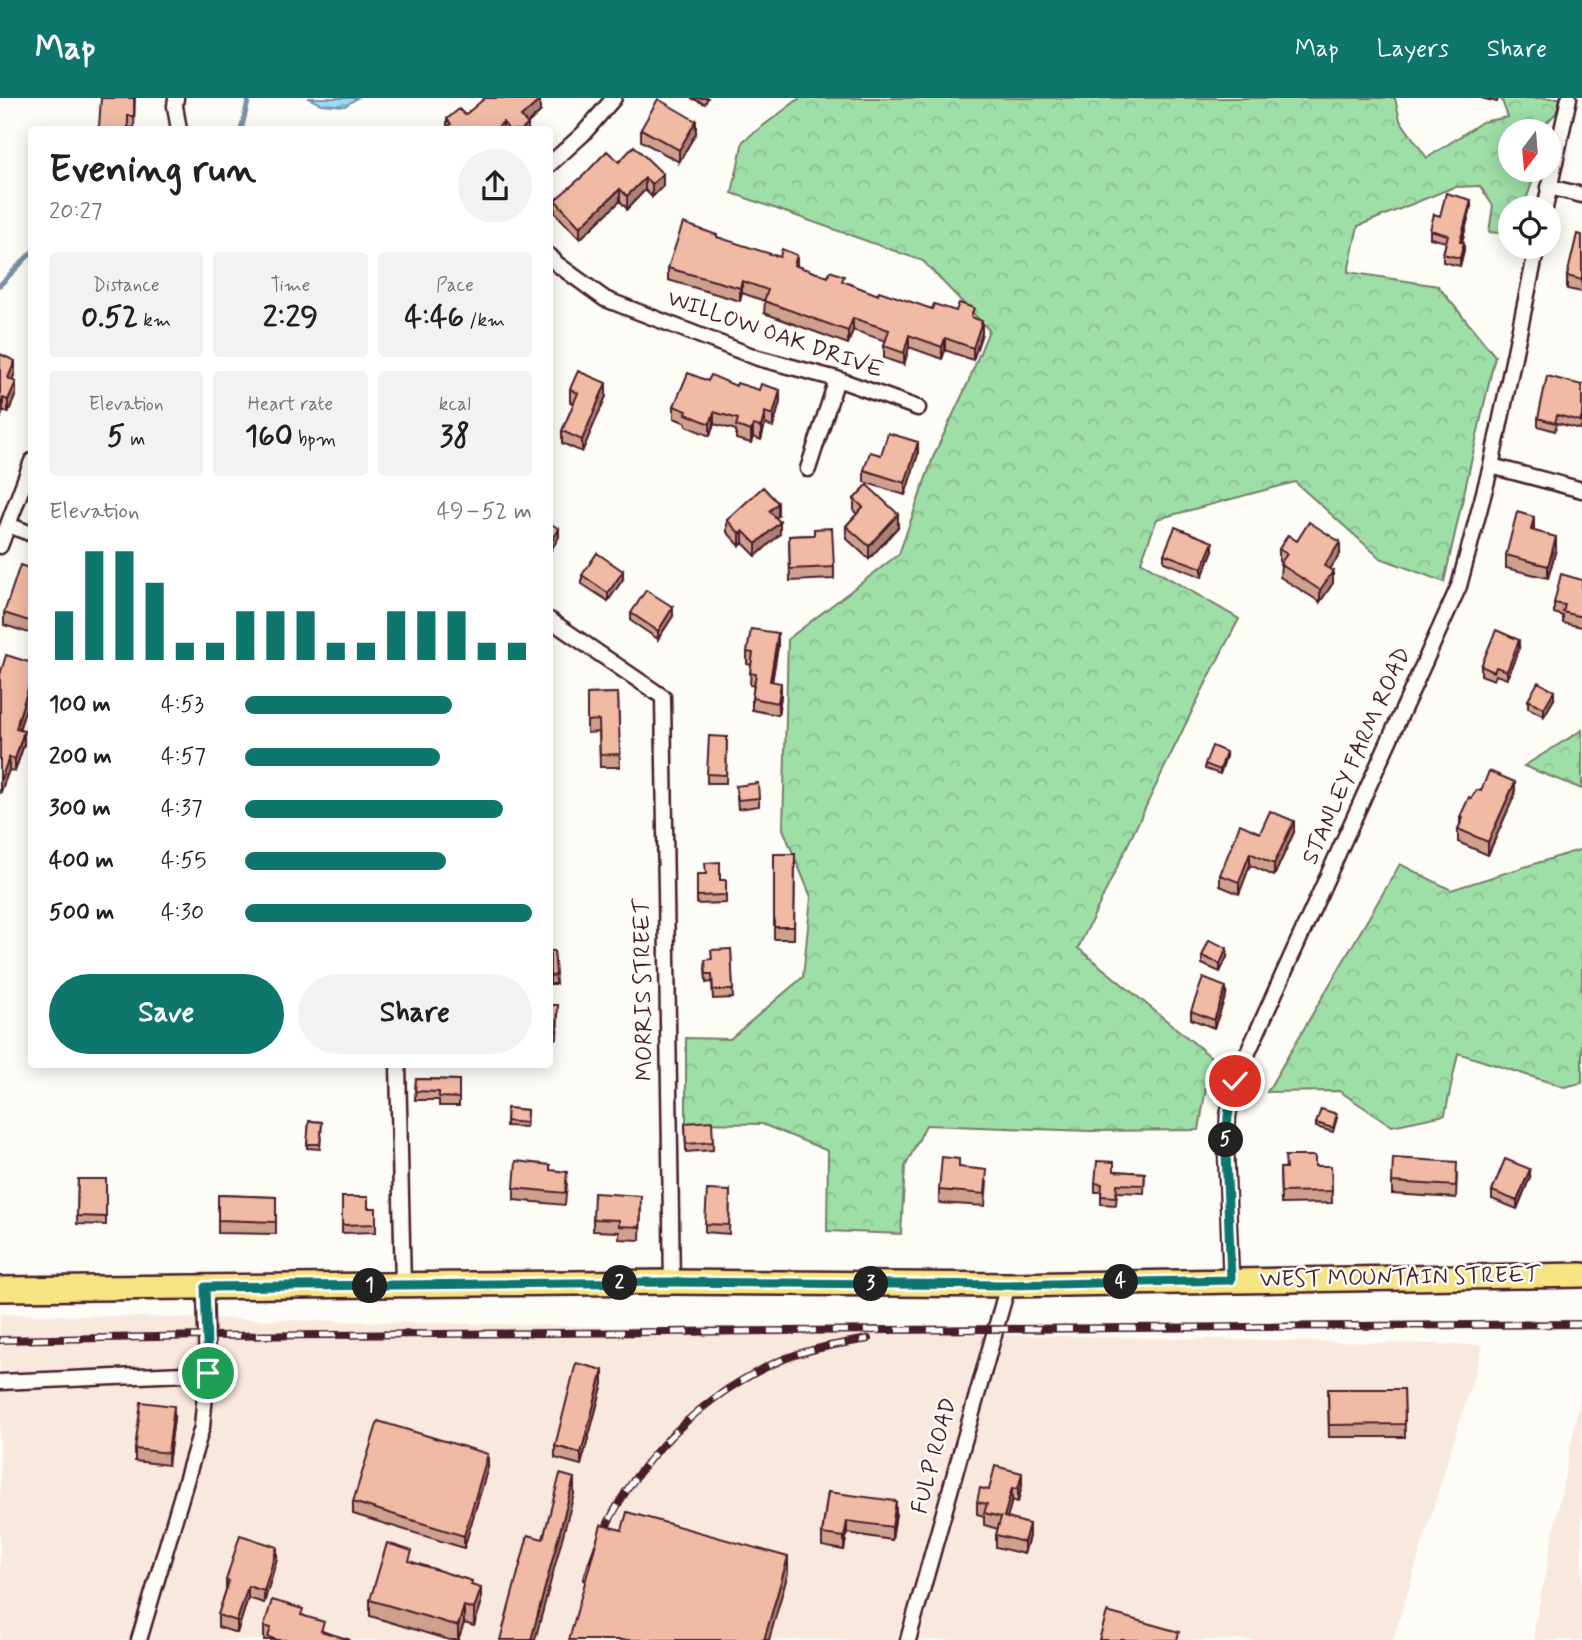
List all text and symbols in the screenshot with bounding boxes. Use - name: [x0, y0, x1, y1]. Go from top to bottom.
- text: Map: [35, 27, 95, 71]
- text: Map: [1295, 34, 1339, 65]
- text: Layers: [1377, 34, 1449, 65]
- text: Share: [1487, 34, 1547, 65]
- north arrow: [1498, 119, 1561, 182]
- map controls: [1498, 119, 1561, 259]
- text: Evening run: [49, 146, 256, 195]
- button: share: [458, 149, 532, 223]
- button: locate: [1498, 196, 1561, 259]
- text: 20:27: [49, 197, 102, 227]
- text: Distance: [93, 273, 160, 298]
- text: Time: [271, 273, 310, 298]
- text: Pace: [436, 273, 474, 298]
- street label: WILLOW OAK DRIVE: [663, 284, 887, 386]
- text: 0.52: [81, 298, 138, 337]
- text: 2:29: [263, 298, 318, 337]
- text: 4:46: [404, 298, 464, 337]
- text: km: [138, 308, 171, 333]
- text: /km: [464, 308, 505, 333]
- text: Elevation: [89, 392, 164, 417]
- text: Heart rate: [248, 392, 333, 417]
- text: kcal: [439, 392, 471, 417]
- text: 5: [107, 417, 125, 456]
- text: 160: [245, 417, 293, 456]
- text: 38: [440, 417, 470, 456]
- text: m: [125, 427, 145, 452]
- text: bpm: [293, 427, 336, 452]
- text: Elevation: [49, 497, 140, 527]
- text: 49–52 m: [437, 497, 532, 527]
- street label: STANLEY FARM ROAD: [1296, 643, 1418, 869]
- text: 100 m: [49, 690, 111, 720]
- text: 4:53: [161, 690, 204, 720]
- text: 200 m: [49, 742, 112, 772]
- text: 4:57: [161, 742, 206, 772]
- text: 300 m: [49, 794, 111, 824]
- text: 4:37: [161, 794, 203, 824]
- text: 400 m: [49, 846, 114, 876]
- text: 4:55: [161, 846, 207, 876]
- street label: MORRIS STREET: [627, 897, 661, 1081]
- text: 500 m: [49, 898, 114, 928]
- text: 4:30: [161, 898, 204, 928]
- button: Save: [49, 974, 284, 1054]
- button: Share: [298, 974, 532, 1054]
- pin: [1205, 1051, 1265, 1111]
- icon: check: [1216, 1062, 1254, 1100]
- pin: 5: [1208, 1122, 1244, 1158]
- text: 5: [1220, 1127, 1231, 1152]
- street label: WEST MOUNTAIN STREET: [1260, 1261, 1542, 1295]
- pin: 4: [1104, 1264, 1138, 1300]
- pin: 2: [602, 1266, 638, 1300]
- pin: 3: [854, 1266, 888, 1302]
- pin: 1: [352, 1268, 388, 1304]
- text: 4: [1115, 1269, 1126, 1294]
- text: 2: [615, 1270, 624, 1295]
- text: 3: [866, 1271, 875, 1296]
- text: 1: [365, 1273, 374, 1298]
- pin: [178, 1343, 238, 1403]
- icon: arrive: [189, 1354, 227, 1392]
- street label: FULP ROAD: [905, 1395, 965, 1517]

